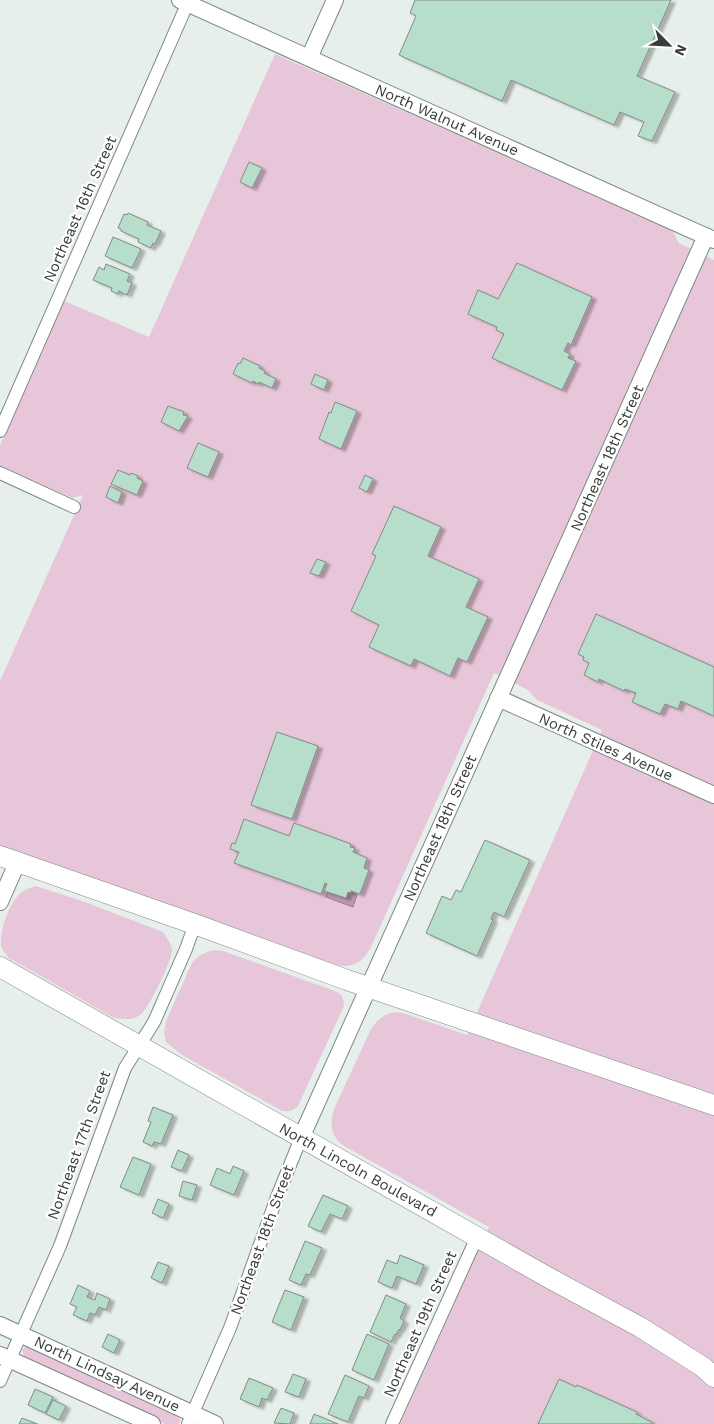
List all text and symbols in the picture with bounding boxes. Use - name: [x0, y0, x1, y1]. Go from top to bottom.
- north arrow: [644, 20, 694, 70]
- text: N: [671, 42, 690, 58]
- street label: North Walnut Avenue: [372, 80, 522, 160]
- street label: Northeast 16th Street: [40, 132, 121, 285]
- street label: Northeast 18th Street: [567, 381, 648, 534]
- street label: North Stiles Avenue: [536, 709, 676, 785]
- street label: Northeast 18th Street: [400, 751, 481, 904]
- street label: Northeast 17th Street: [44, 1067, 115, 1222]
- street label: North Lincoln Boulevard: [276, 1119, 440, 1221]
- street label: Northeast 18th Street: [226, 1162, 298, 1317]
- street label: Northeast 19th Street: [380, 1247, 461, 1400]
- street label: North Lindsay Avenue: [31, 1332, 183, 1416]

